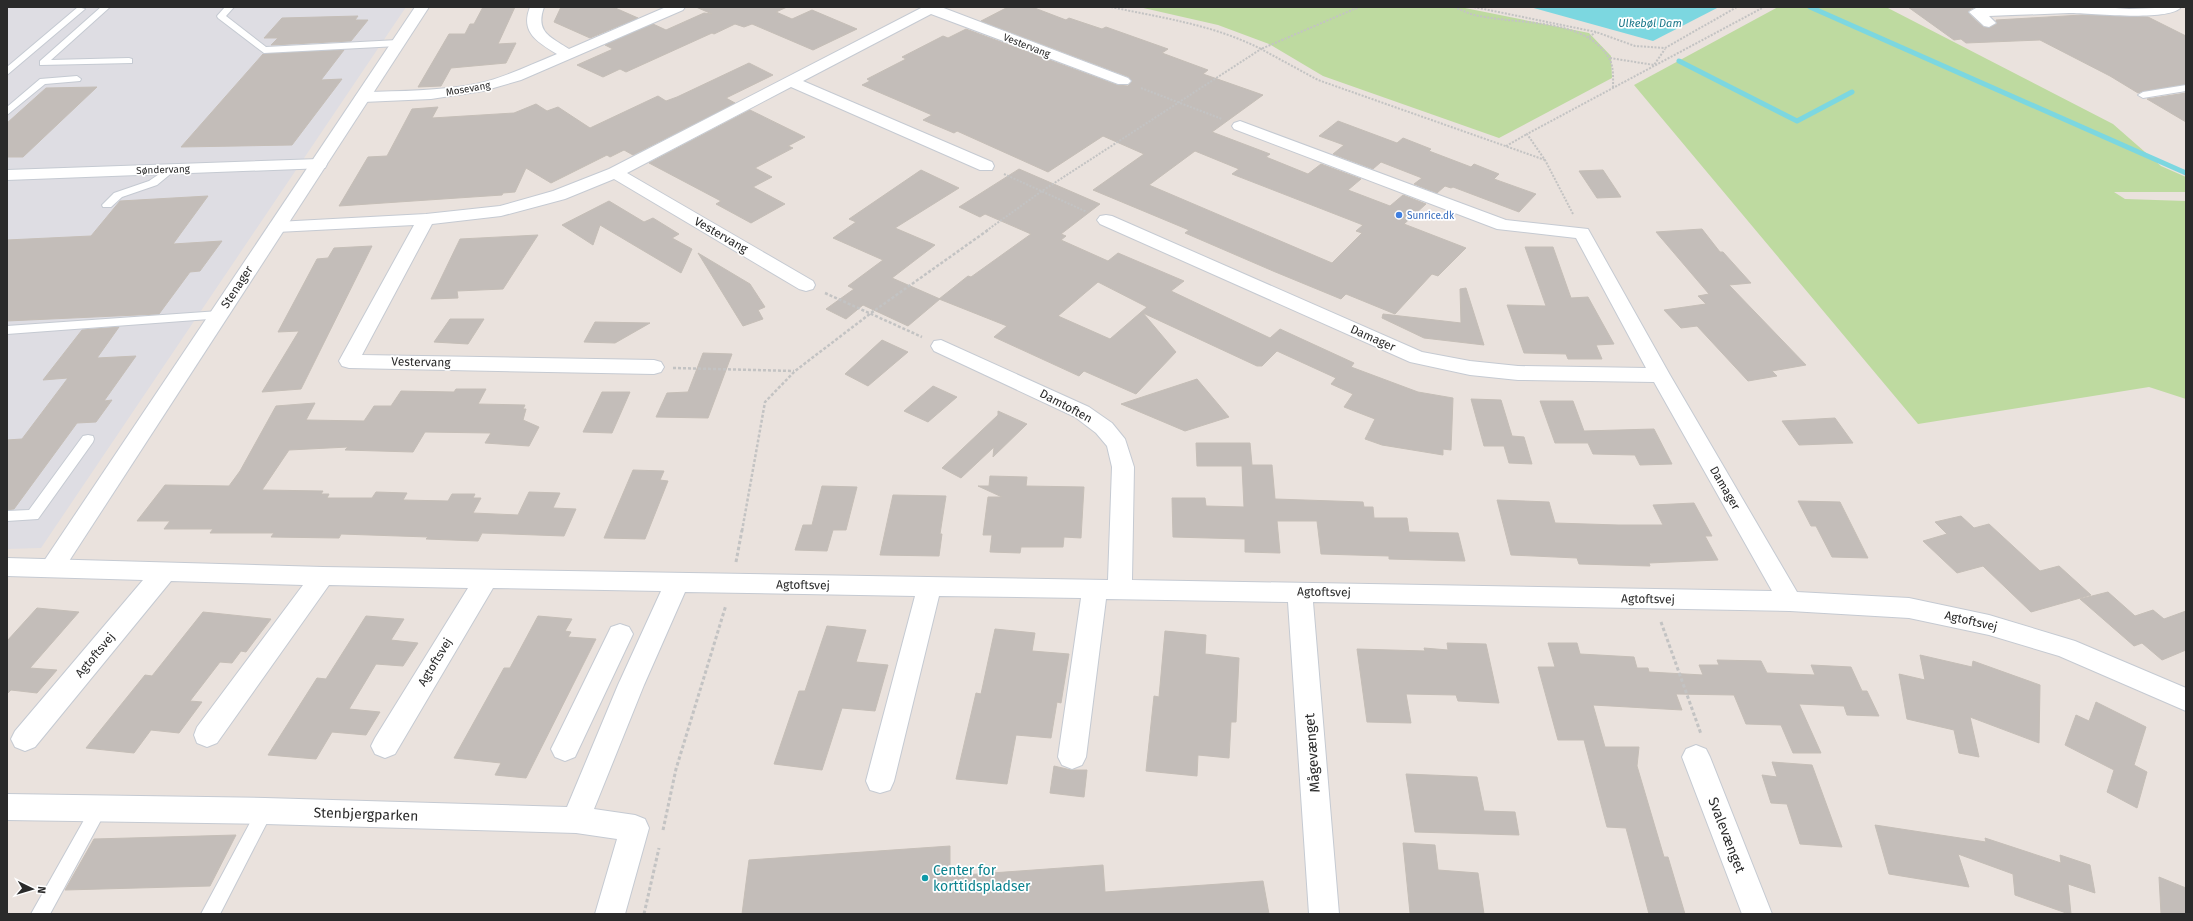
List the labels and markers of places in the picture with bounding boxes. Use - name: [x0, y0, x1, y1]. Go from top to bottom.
- marker: Sunrice.dk: [1394, 210, 1404, 220]
- place label: Sunrice.dk: [1407, 210, 1455, 222]
- place label: Center for korttidspladser: [933, 862, 1031, 895]
- marker: Center for korttidspladser: [920, 873, 930, 883]

